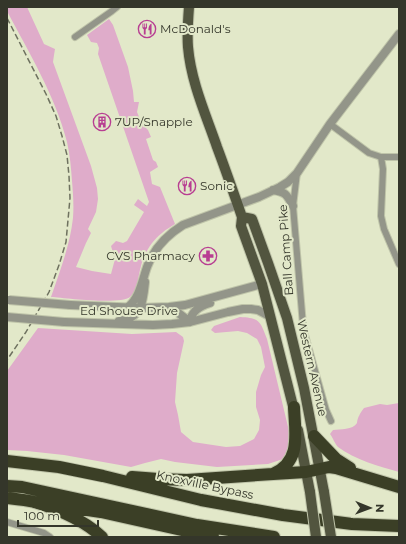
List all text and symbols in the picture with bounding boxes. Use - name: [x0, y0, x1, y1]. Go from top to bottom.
- restaurant icon: McDonald's: [137, 19, 157, 39]
- place label: McDonald's: [160, 21, 231, 36]
- building icon: 7UP/Snapple: [92, 112, 112, 132]
- place label: 7UP/Snapple: [115, 114, 193, 129]
- restaurant icon: Sonic: [177, 176, 197, 196]
- place label: Sonic: [200, 178, 233, 193]
- street label: Ball Camp Pike: [275, 204, 296, 296]
- pharmacy icon: CVS Pharmacy: [198, 246, 218, 266]
- place label: CVS Pharmacy: [106, 248, 195, 263]
- street label: Ed Shouse Drive: [80, 303, 178, 318]
- street label: Western Avenue: [294, 318, 331, 418]
- street label: Knoxville Bypass: [155, 467, 255, 502]
- north arrow: [350, 488, 390, 528]
- scale bar: [18, 502, 98, 528]
- text: N: [373, 504, 387, 513]
- text: 100 m: [24, 508, 60, 523]

